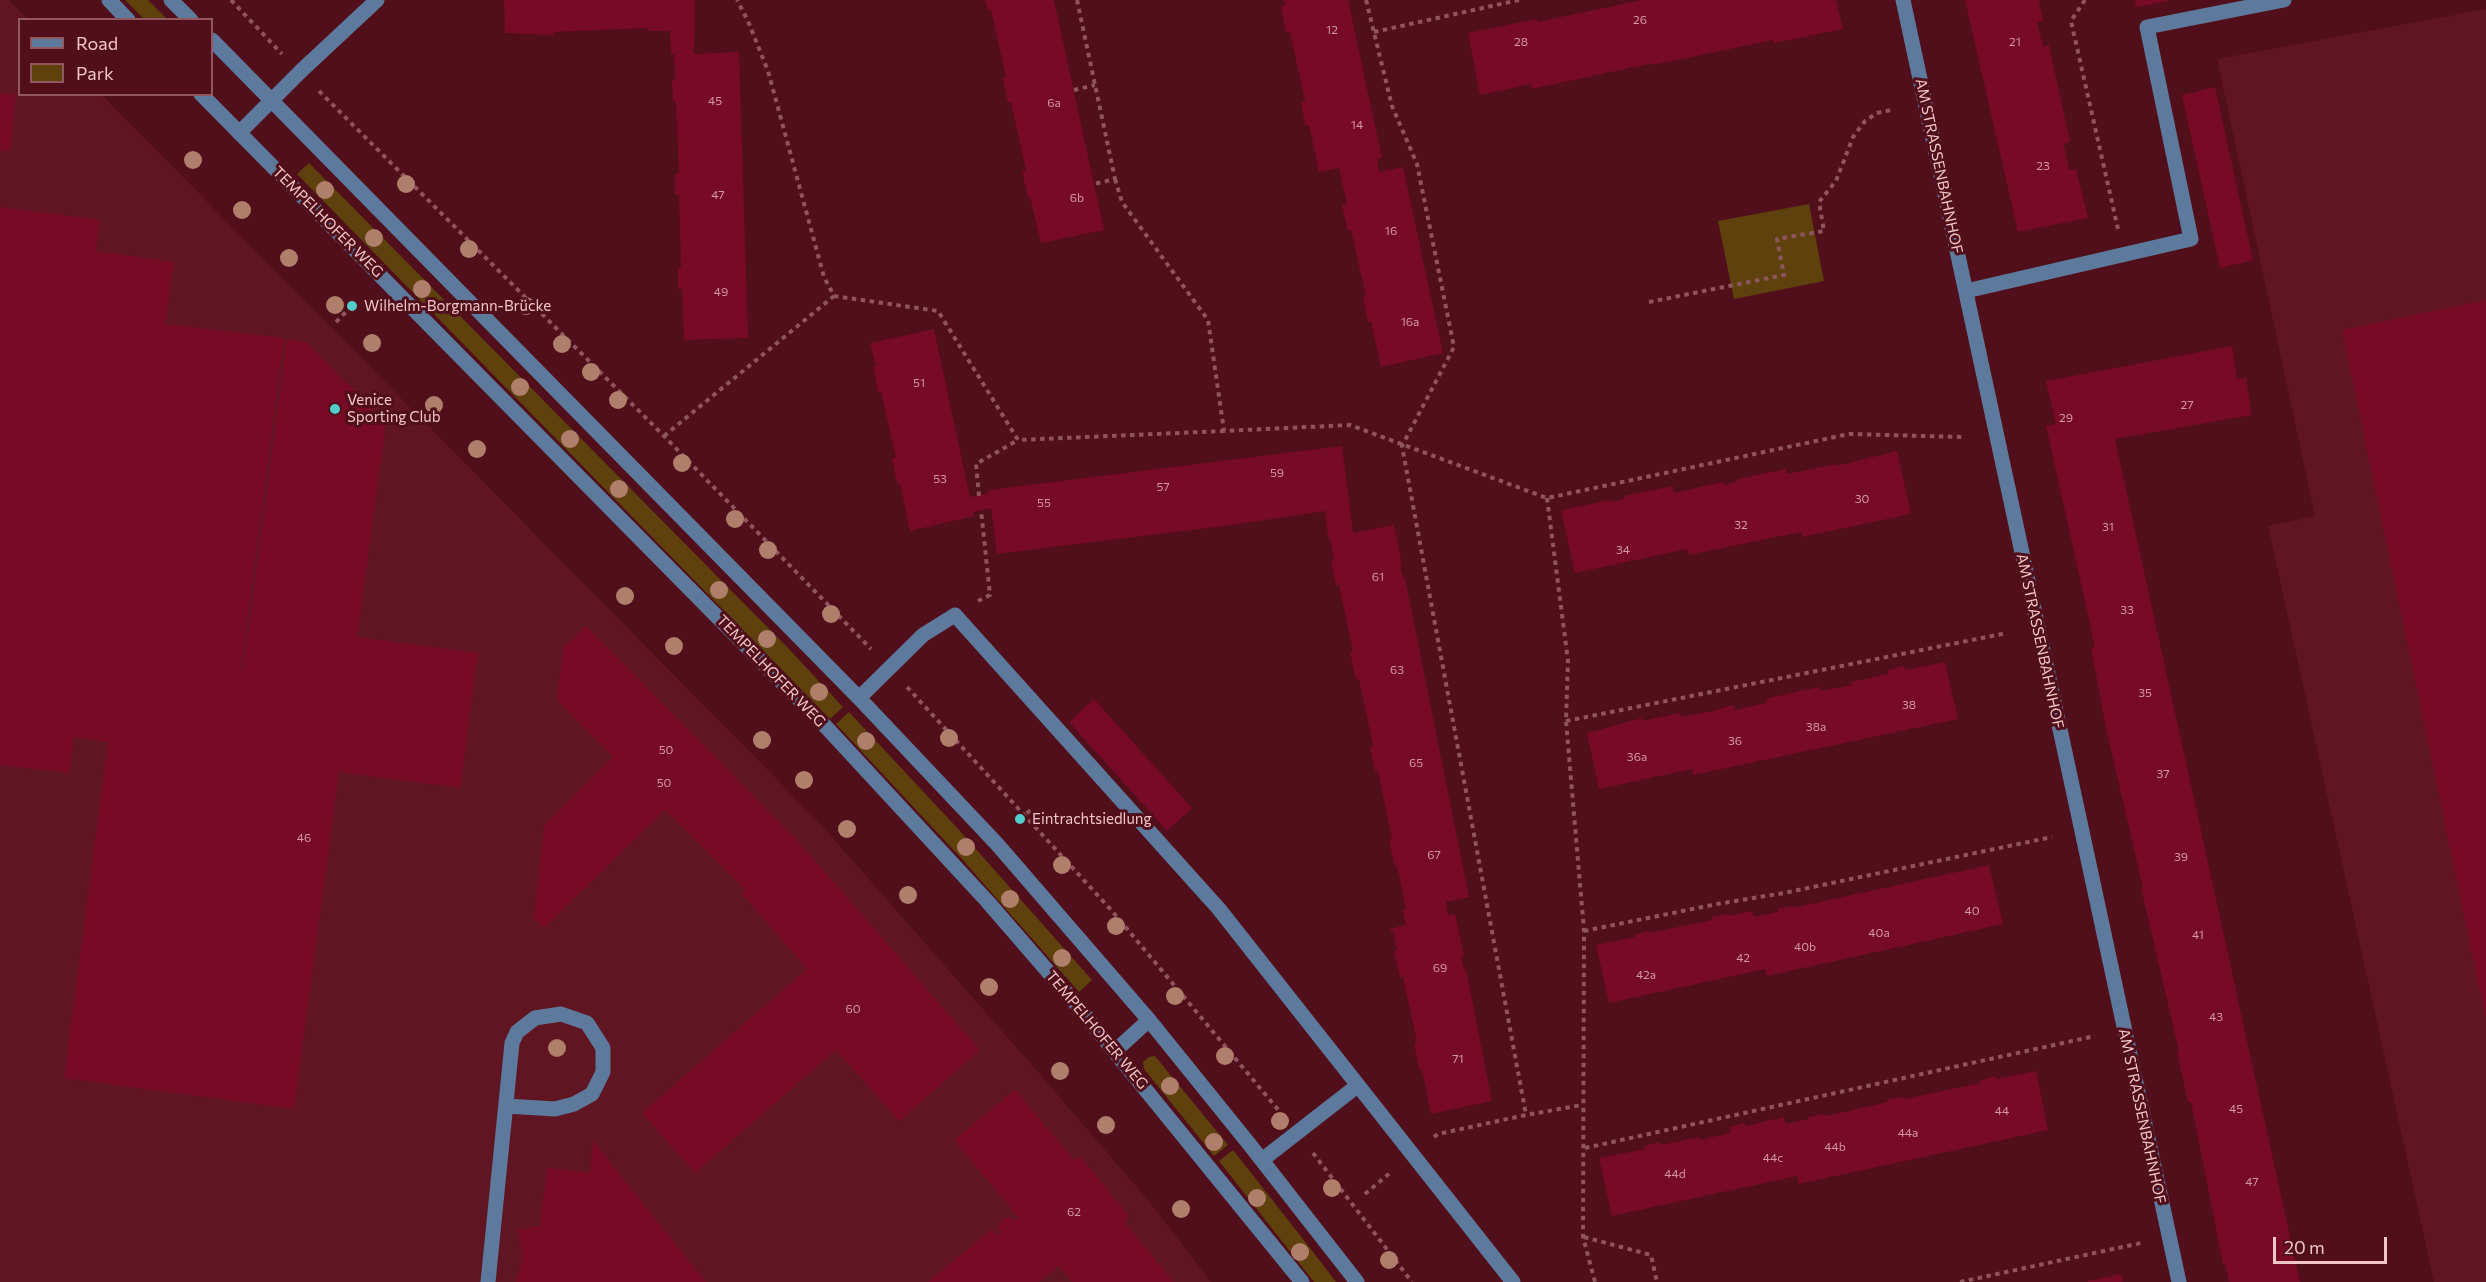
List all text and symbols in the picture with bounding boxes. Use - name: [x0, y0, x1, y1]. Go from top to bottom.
- house number: 26: [1633, 13, 1647, 27]
- legend: [18, 18, 213, 96]
- house number: 12: [1326, 23, 1338, 37]
- text: Road: [76, 32, 118, 54]
- house number: 28: [1514, 35, 1528, 49]
- house number: 21: [2009, 35, 2021, 49]
- text: Park: [76, 62, 114, 84]
- street label: AM STRASSENBAHNHOF: [1912, 77, 1966, 255]
- house number: 45: [708, 94, 722, 108]
- house number: 6a: [1047, 96, 1061, 110]
- house number: 14: [1351, 118, 1363, 132]
- house number: 23: [2036, 159, 2050, 173]
- street label: TEMPELHOFER WEG: [269, 163, 387, 281]
- house number: 47: [711, 188, 725, 202]
- house number: 6b: [1070, 191, 1084, 205]
- house number: 16: [1385, 224, 1397, 238]
- house number: 49: [714, 285, 728, 299]
- place label: Wilhelm-Borgmann-Brücke: [364, 297, 551, 315]
- marker: Wilhelm-Borgmann-Brücke: [345, 299, 359, 313]
- house number: 16a: [1401, 315, 1419, 329]
- house number: 51: [913, 376, 925, 390]
- place label: Venice Sporting Club: [347, 391, 441, 426]
- house number: 27: [2181, 398, 2193, 412]
- marker: Venice Sporting Club: [328, 402, 342, 416]
- house number: 29: [2059, 411, 2073, 425]
- house number: 59: [1270, 466, 1284, 480]
- house number: 53: [933, 472, 947, 486]
- house number: 57: [1156, 480, 1170, 494]
- house number: 30: [1855, 492, 1869, 506]
- house number: 55: [1037, 496, 1051, 510]
- house number: 32: [1734, 518, 1748, 532]
- house number: 31: [2102, 520, 2114, 534]
- house number: 34: [1616, 543, 1630, 557]
- street label: AM STRASSENBAHNHOF: [2013, 552, 2067, 730]
- house number: 61: [1372, 570, 1384, 584]
- house number: 33: [2120, 603, 2134, 617]
- street label: TEMPELHOFER WEG: [713, 611, 829, 731]
- house number: 63: [1390, 663, 1404, 677]
- house number: 35: [2138, 686, 2152, 700]
- house number: 38: [1902, 698, 1916, 712]
- house number: 38a: [1806, 720, 1826, 734]
- house number: 36: [1728, 734, 1742, 748]
- house number: 50: [659, 743, 673, 757]
- house number: 36a: [1627, 750, 1647, 764]
- house number: 65: [1409, 756, 1423, 770]
- house number: 37: [2156, 767, 2170, 781]
- house number: 50: [657, 776, 671, 790]
- place label: Eintrachtsiedlung: [1032, 810, 1152, 828]
- marker: Eintrachtsiedlung: [1013, 812, 1027, 826]
- house number: 46: [297, 831, 311, 845]
- house number: 67: [1427, 848, 1441, 862]
- house number: 39: [2174, 850, 2188, 864]
- house number: 40: [1964, 904, 1980, 918]
- house number: 40a: [1868, 926, 1890, 940]
- house number: 41: [2192, 928, 2204, 942]
- house number: 40b: [1794, 940, 1816, 954]
- house number: 42: [1736, 951, 1750, 965]
- house number: 69: [1433, 961, 1447, 975]
- street label: TEMPELHOFER WEG: [1042, 967, 1152, 1093]
- house number: 42a: [1636, 968, 1656, 982]
- house number: 60: [845, 1002, 861, 1016]
- house number: 43: [2209, 1010, 2223, 1024]
- street label: AM STRASSENBAHNHOF: [2115, 1027, 2169, 1205]
- house number: 71: [1452, 1052, 1464, 1066]
- house number: 45: [2229, 1102, 2243, 1116]
- house number: 44: [1995, 1104, 2009, 1118]
- house number: 44a: [1898, 1126, 1918, 1140]
- house number: 44b: [1824, 1140, 1846, 1154]
- house number: 44c: [1763, 1151, 1783, 1165]
- house number: 44d: [1664, 1167, 1686, 1181]
- house number: 47: [2245, 1175, 2259, 1189]
- house number: 62: [1067, 1205, 1081, 1219]
- scale bar: [2276, 1225, 2390, 1263]
- text: 20 m: [2284, 1236, 2325, 1258]

